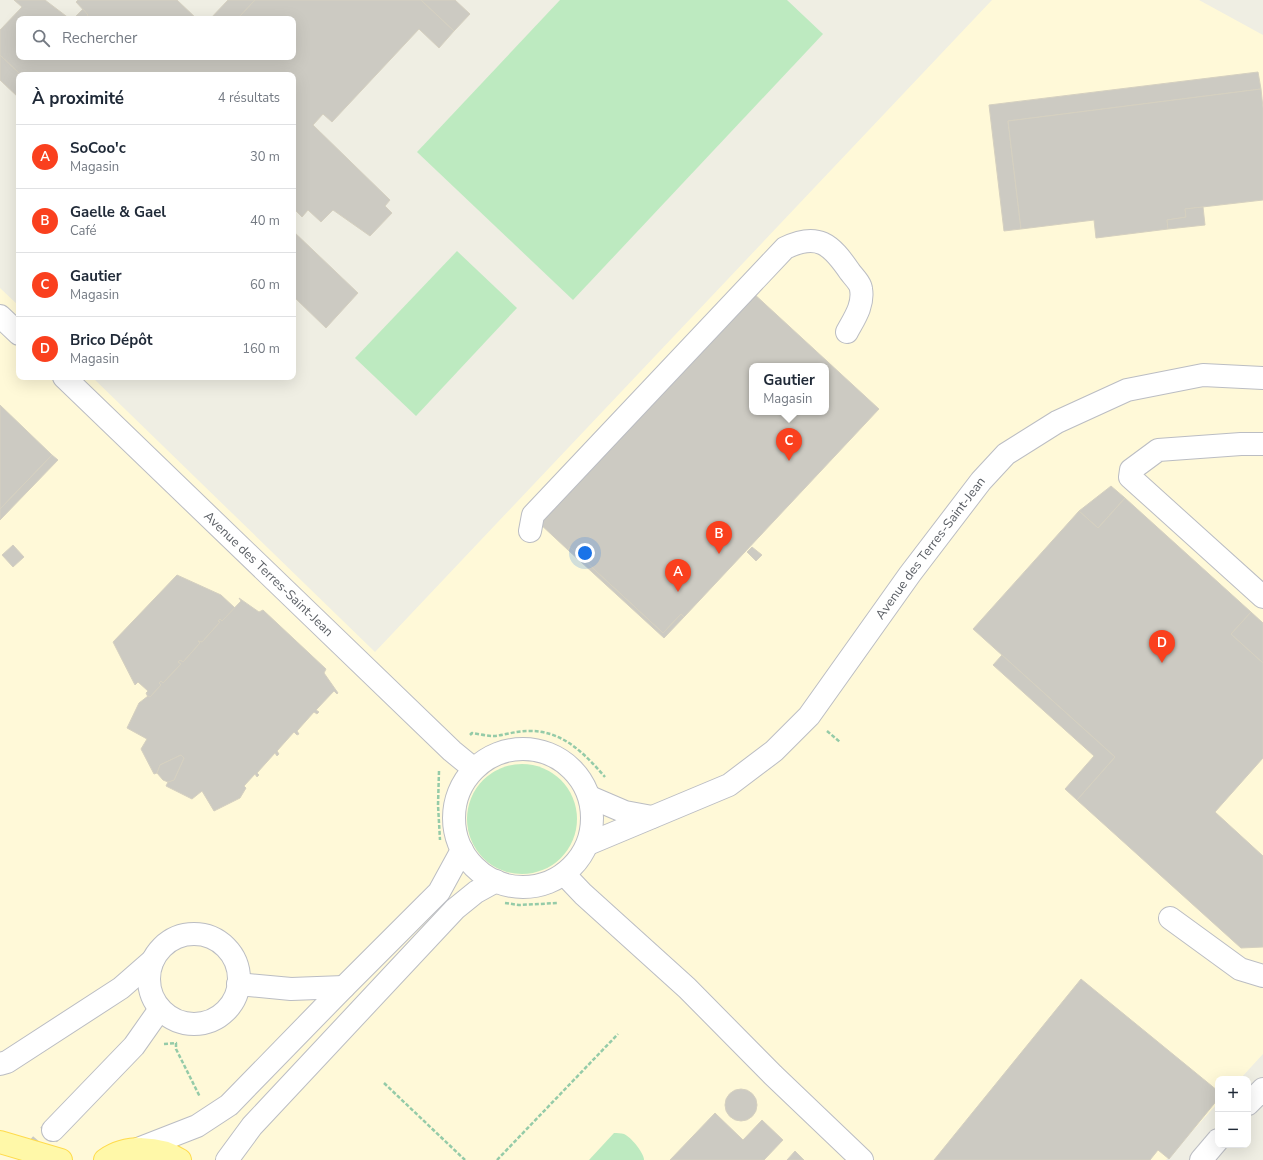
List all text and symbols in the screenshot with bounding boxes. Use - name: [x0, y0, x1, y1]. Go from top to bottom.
- search box: [16, 16, 296, 60]
- icon: search: [30, 27, 52, 49]
- text: Rechercher: [62, 28, 137, 48]
- text: À proximité: [32, 87, 124, 110]
- text: 4 résultats: [218, 89, 280, 107]
- text: SoCoo'c: [70, 138, 126, 158]
- text: A: [40, 148, 50, 166]
- text: 30 m: [250, 148, 280, 166]
- text: Magasin: [70, 158, 119, 176]
- text: Gaelle & Gael: [70, 202, 166, 222]
- text: B: [41, 212, 49, 230]
- text: 40 m: [250, 212, 280, 230]
- text: Café: [70, 222, 97, 240]
- text: Gautier: [70, 266, 122, 286]
- text: C: [41, 276, 49, 294]
- text: 60 m: [250, 276, 280, 294]
- text: Magasin: [70, 286, 119, 304]
- text: Brico Dépôt: [70, 330, 153, 350]
- text: D: [40, 340, 50, 358]
- text: 160 m: [242, 340, 280, 358]
- text: Magasin: [70, 350, 119, 368]
- popup: [749, 363, 829, 415]
- text: Gautier: [763, 370, 815, 390]
- text: Magasin: [763, 390, 812, 408]
- pin: C: [776, 428, 802, 461]
- street label: Avenue des Terres-Saint-Jean: [872, 473, 990, 623]
- street label: Avenue des Terres-Saint-Jean: [200, 507, 337, 641]
- pin: B: [706, 521, 732, 554]
- your location: [575, 543, 595, 563]
- pin: A: [665, 559, 691, 592]
- pin: D: [1149, 630, 1175, 663]
- map controls: [1215, 1076, 1251, 1148]
- button: +: [1215, 1076, 1251, 1112]
- button: −: [1215, 1112, 1251, 1148]

